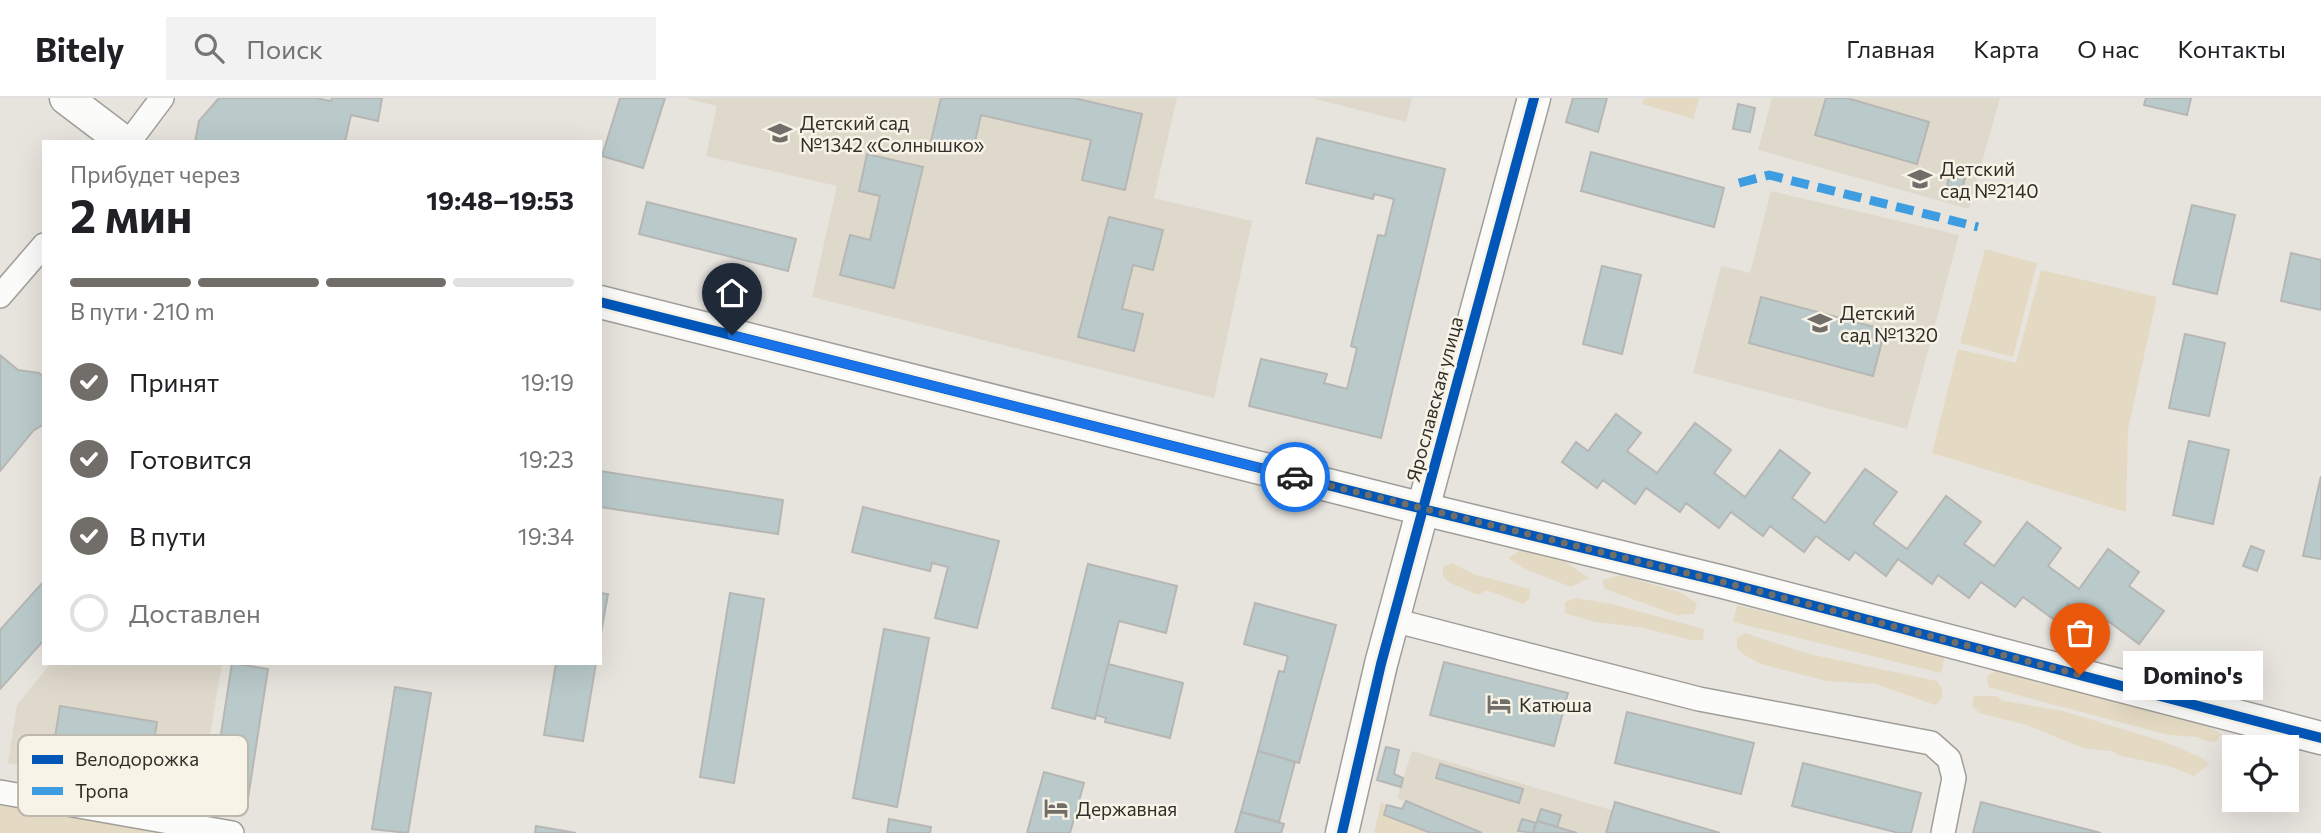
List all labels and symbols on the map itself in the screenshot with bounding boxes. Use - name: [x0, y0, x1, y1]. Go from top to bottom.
- place label: Детский сад №1342 «Солнышко»: [800, 111, 985, 156]
- school or university icon: Детский сад №1342 «Солнышко»: [766, 119, 794, 147]
- place label: Детский сад №2140: [1940, 157, 2039, 202]
- school or university icon: Детский сад №2140: [1906, 165, 1934, 193]
- pin: [702, 263, 762, 335]
- place label: Детский сад №1320: [1840, 301, 1938, 346]
- school or university icon: Детский сад №1320: [1806, 309, 1834, 337]
- street label: Ярославская улица: [1401, 314, 1467, 484]
- courier: [1260, 442, 1330, 512]
- pin: [2050, 603, 2110, 675]
- callout: Domino's: [2122, 650, 2262, 700]
- hotel icon: Катюша: [1485, 690, 1513, 718]
- place label: Катюша: [1519, 693, 1592, 716]
- legend: [18, 735, 248, 816]
- text: Велодорожка: [75, 747, 199, 770]
- text: Тропа: [75, 779, 129, 802]
- hotel icon: Державная: [1042, 794, 1070, 822]
- place label: Державная: [1076, 797, 1177, 820]

